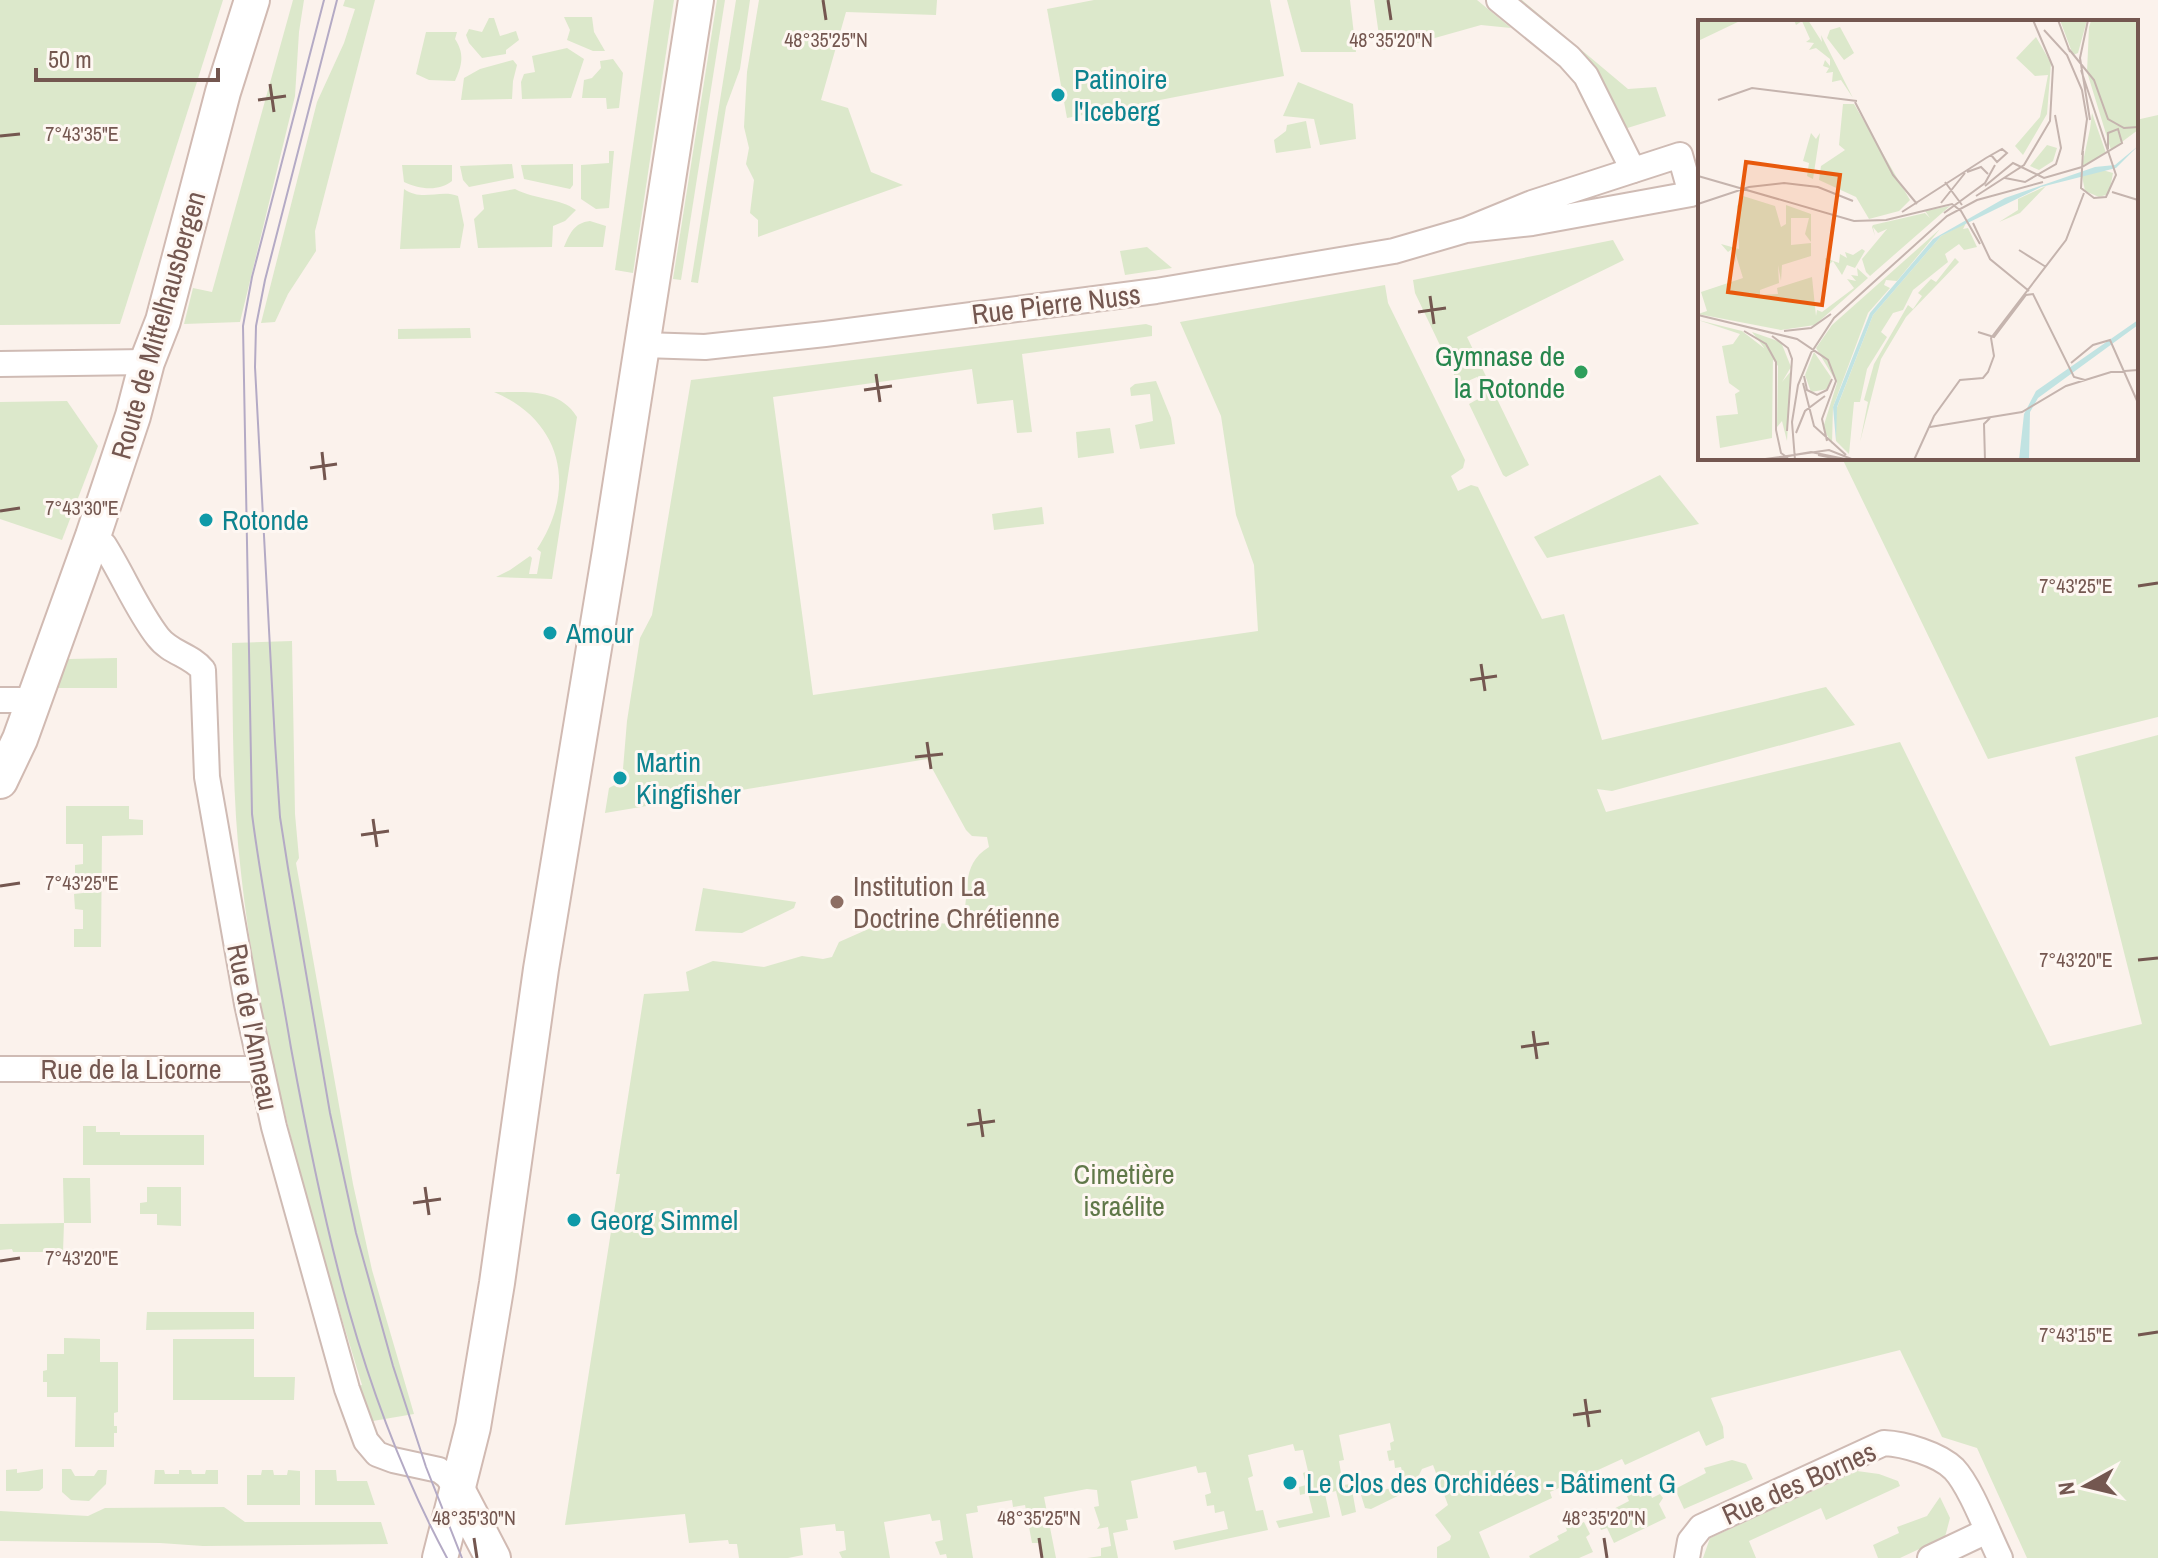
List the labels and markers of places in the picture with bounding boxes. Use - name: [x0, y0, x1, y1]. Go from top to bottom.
- place label: Patinoire l'Iceberg: [1074, 60, 1167, 130]
- marker: Patinoire l'Iceberg: [1049, 86, 1067, 104]
- place label: Gymnase de la Rotonde: [1435, 337, 1565, 407]
- marker: Gymnase de la Rotonde: [1572, 363, 1590, 381]
- place label: Rotonde: [222, 501, 309, 539]
- marker: Rotonde: [197, 511, 215, 529]
- place label: Amour: [565, 614, 634, 652]
- marker: Amour: [541, 624, 559, 642]
- place label: Martin Kingfisher: [636, 743, 741, 813]
- marker: Martin Kingfisher: [611, 769, 629, 787]
- place label: Institution La Doctrine Chrétienne: [853, 867, 1060, 937]
- marker: Institution La Doctrine Chrétienne: [828, 893, 846, 911]
- place label: Georg Simmel: [590, 1201, 738, 1239]
- marker: Georg Simmel: [565, 1211, 583, 1229]
- place label: Le Clos des Orchidées - Bâtiment G: [1306, 1464, 1676, 1502]
- marker: Le Clos des Orchidées - Bâtiment G: [1281, 1474, 1299, 1492]

